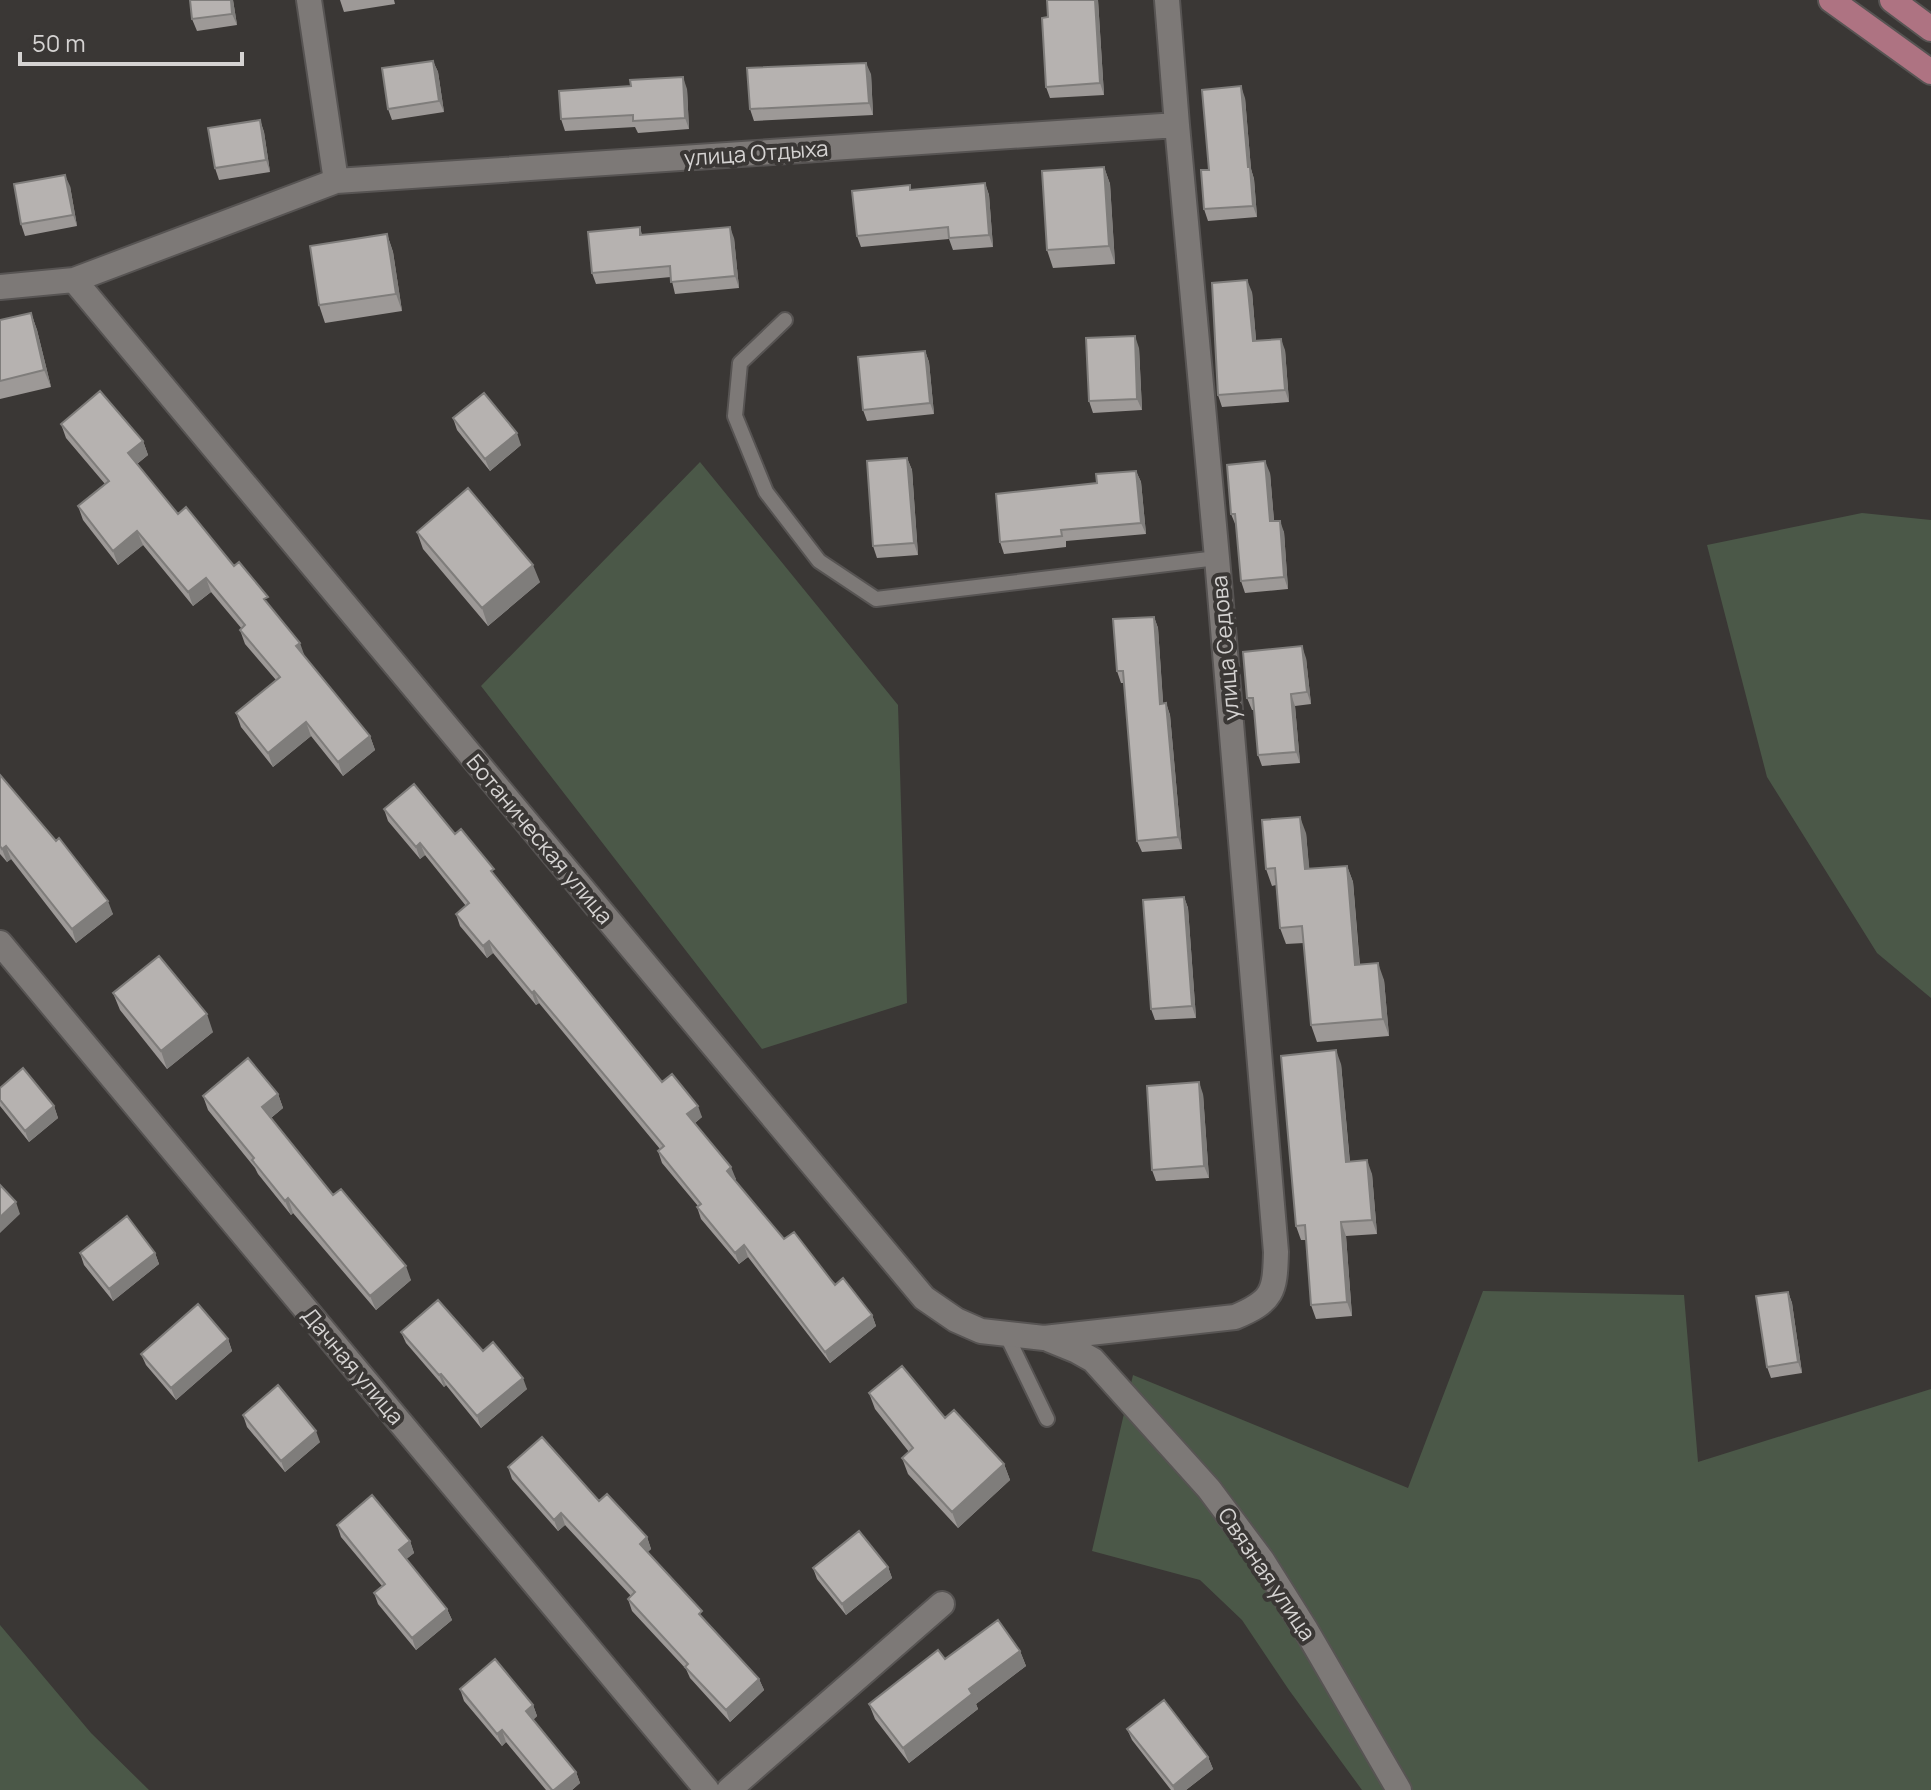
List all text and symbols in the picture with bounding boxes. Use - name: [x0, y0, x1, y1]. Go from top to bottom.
- scale bar: [20, 16, 242, 66]
- text: 50 m: [32, 26, 86, 59]
- street label: улица Отдыха: [683, 133, 829, 173]
- street label: улица Седова: [1204, 574, 1246, 722]
- street label: Ботаническая улица: [460, 748, 620, 930]
- street label: Дачная улица: [295, 1301, 411, 1431]
- street label: Связная улица: [1211, 1501, 1323, 1647]

